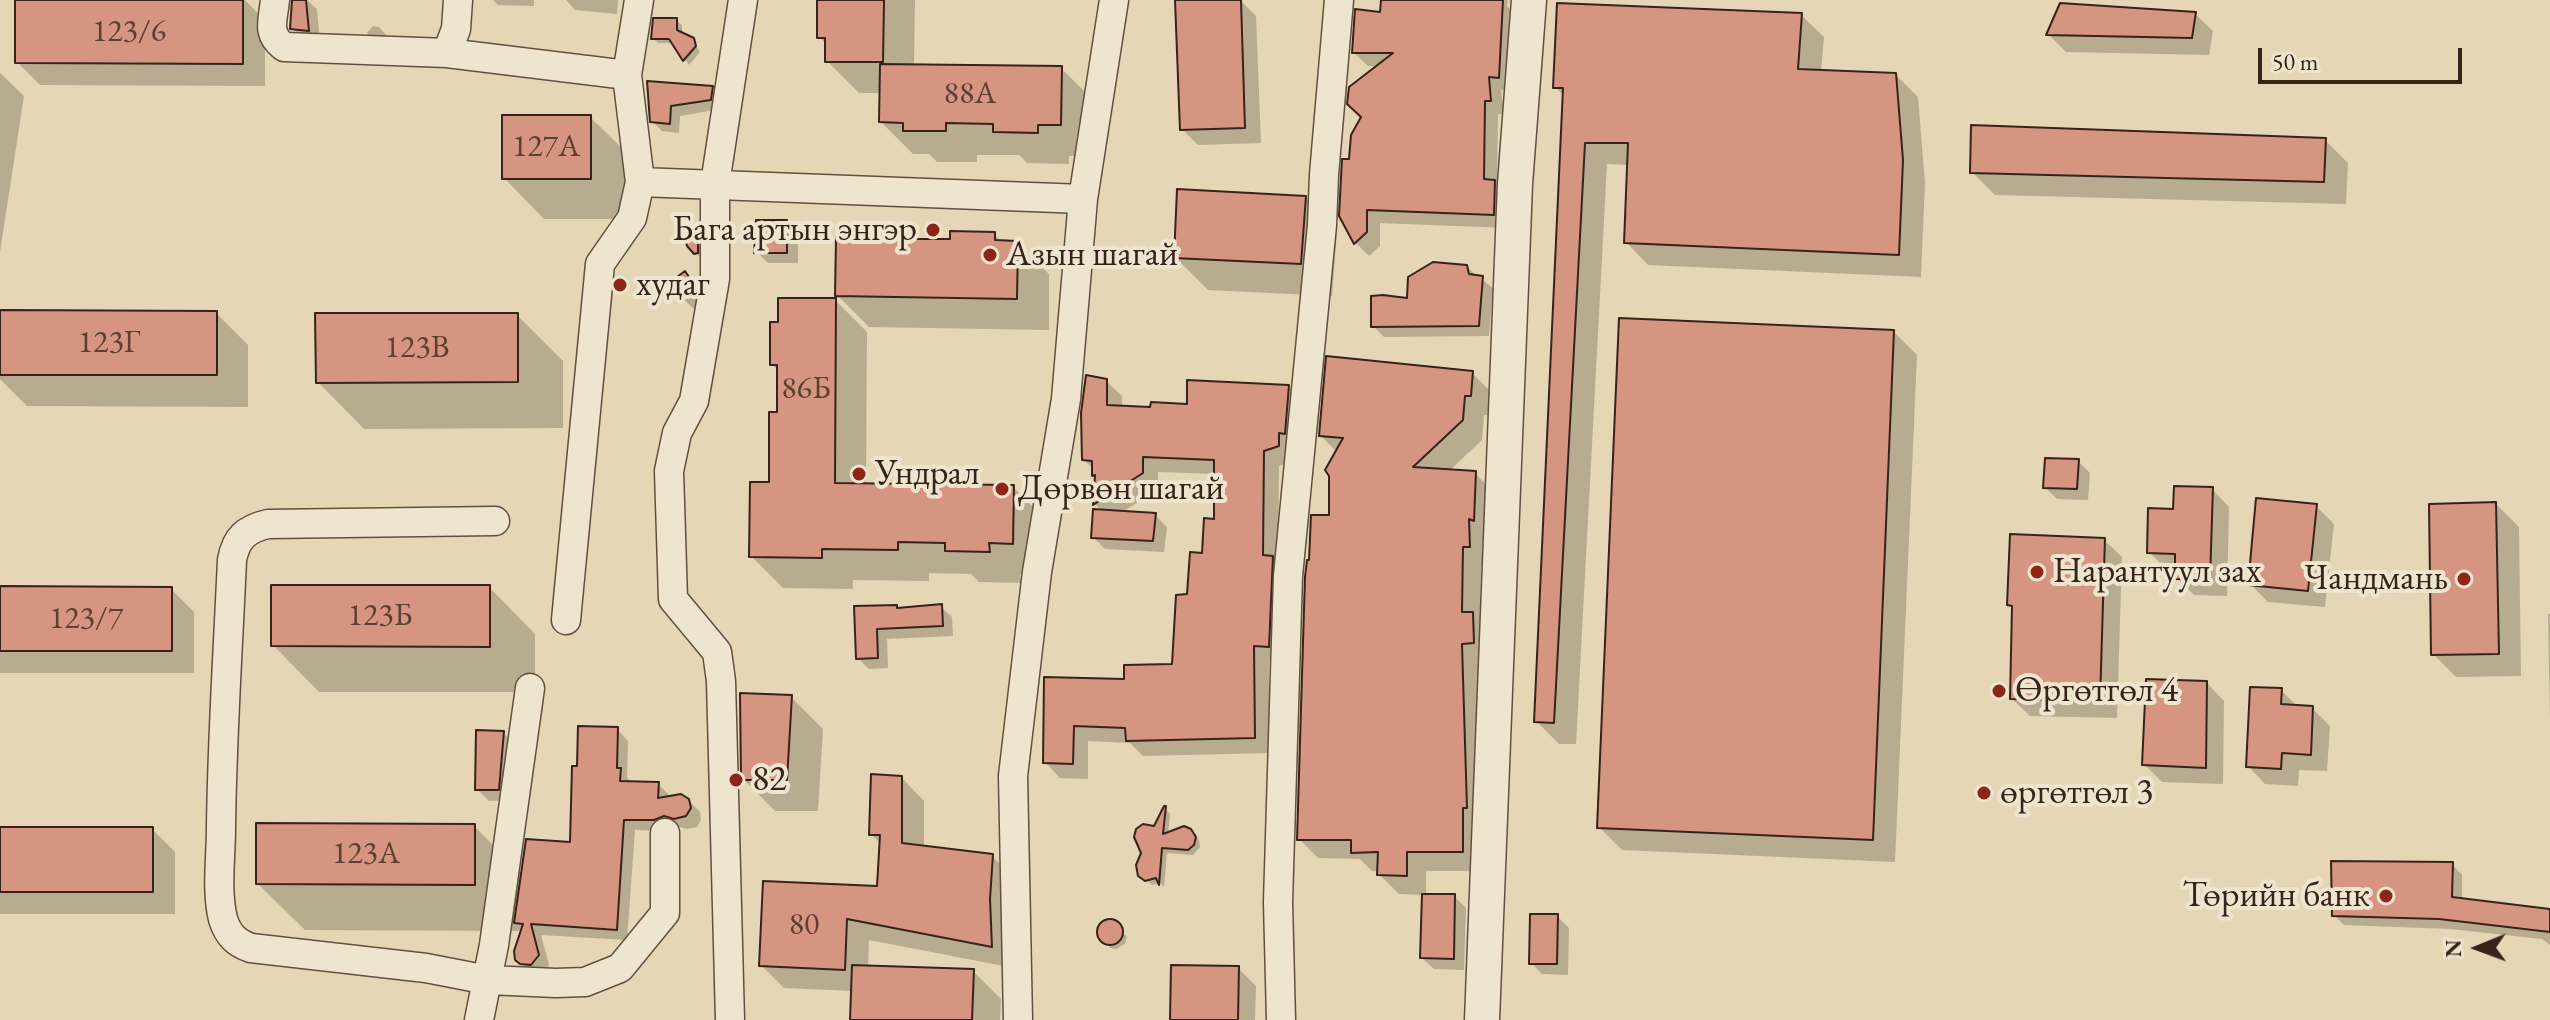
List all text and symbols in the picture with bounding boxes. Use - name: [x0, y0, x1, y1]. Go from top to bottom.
- house number: 123/6: [92, 13, 166, 51]
- scale bar: [2262, 32, 2466, 82]
- text: 50 m: [2272, 46, 2319, 77]
- house number: 88А: [944, 75, 996, 113]
- house number: 127А: [512, 128, 580, 166]
- place label: Бага артын энгэр: [672, 208, 917, 252]
- marker: Бага артын энгэр: [924, 221, 942, 239]
- place label: Азын шагай: [1006, 233, 1178, 277]
- marker: Азын шагай: [981, 246, 999, 264]
- place label: худаг: [636, 263, 710, 307]
- marker: худаг: [611, 276, 629, 294]
- house number: 123Г: [78, 324, 140, 362]
- house number: 123В: [385, 329, 449, 367]
- house number: 86Б: [781, 370, 831, 408]
- place label: Ундрал: [875, 452, 979, 496]
- marker: Ундрал: [850, 465, 868, 483]
- place label: Дөрвөн шагай: [1018, 467, 1224, 511]
- marker: Дөрвөн шагай: [993, 480, 1011, 498]
- place label: Нарантуул зах: [2053, 550, 2261, 594]
- place label: Чандмань: [2304, 557, 2448, 601]
- marker: Нарантуул зах: [2028, 563, 2046, 581]
- marker: Чандмань: [2455, 570, 2473, 588]
- house number: 123Б: [348, 597, 412, 635]
- house number: 123/7: [49, 600, 123, 638]
- place label: Өргөтгөл 4: [2015, 669, 2178, 713]
- marker: Өргөтгөл 4: [1990, 682, 2008, 700]
- place label: 82: [752, 758, 787, 802]
- marker: 82: [727, 771, 745, 789]
- place label: өргөтгөл 3: [2000, 771, 2153, 815]
- marker: өргөтгөл 3: [1975, 784, 1993, 802]
- house number: 123А: [332, 835, 400, 873]
- place label: Төрийн банк: [2183, 874, 2370, 918]
- marker: Төрийн банк: [2377, 887, 2395, 905]
- house number: 80: [789, 906, 819, 944]
- north arrow: [2438, 908, 2518, 988]
- text: N: [2439, 939, 2468, 958]

